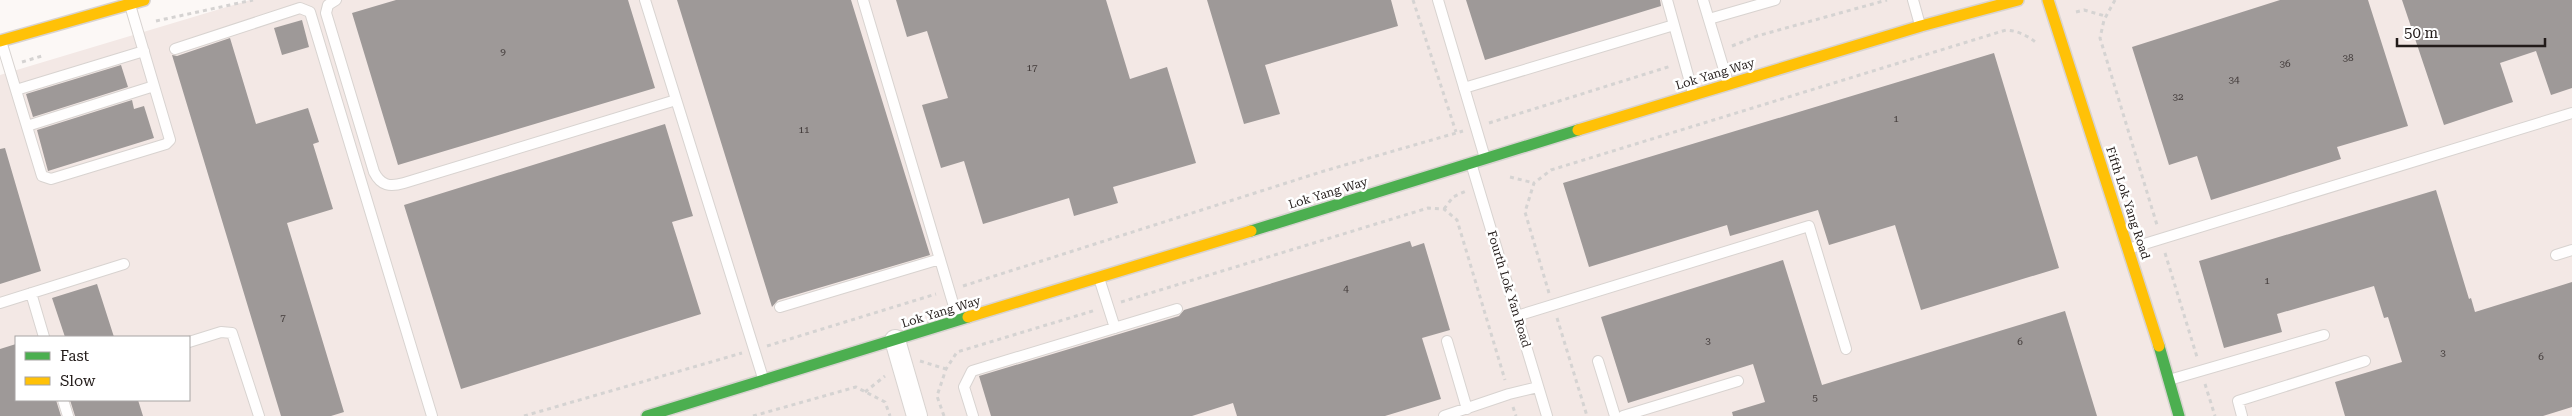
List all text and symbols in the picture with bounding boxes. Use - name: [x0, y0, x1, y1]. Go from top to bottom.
- scale bar: [2397, 15, 2544, 47]
- text: 50 m: [2404, 24, 2439, 42]
- house number: 9: [500, 46, 506, 57]
- house number: 38: [2342, 52, 2354, 63]
- street label: Lok Yang Way: [1674, 55, 1757, 93]
- house number: 36: [2279, 58, 2291, 69]
- house number: 17: [1026, 62, 1038, 73]
- house number: 34: [2228, 74, 2240, 85]
- house number: 32: [2172, 91, 2184, 102]
- house number: 1: [1893, 113, 1899, 124]
- house number: 11: [798, 124, 810, 135]
- street label: Fifth Lok Yang Road: [2103, 145, 2153, 261]
- street label: Lok Yang Way: [1287, 174, 1370, 212]
- street label: Fourth Lok Yan Road: [1485, 229, 1534, 349]
- house number: 1: [2264, 275, 2270, 286]
- house number: 4: [1343, 283, 1349, 294]
- street label: Lok Yang Way: [900, 293, 983, 331]
- house number: 7: [280, 312, 286, 323]
- house number: 3: [1705, 335, 1711, 346]
- legend: [15, 336, 190, 401]
- house number: 6: [2017, 336, 2023, 347]
- text: Fast: [60, 347, 90, 365]
- house number: 3: [2440, 347, 2446, 358]
- house number: 6: [2538, 351, 2544, 362]
- text: Slow: [60, 372, 96, 390]
- house number: 5: [1812, 392, 1818, 403]

